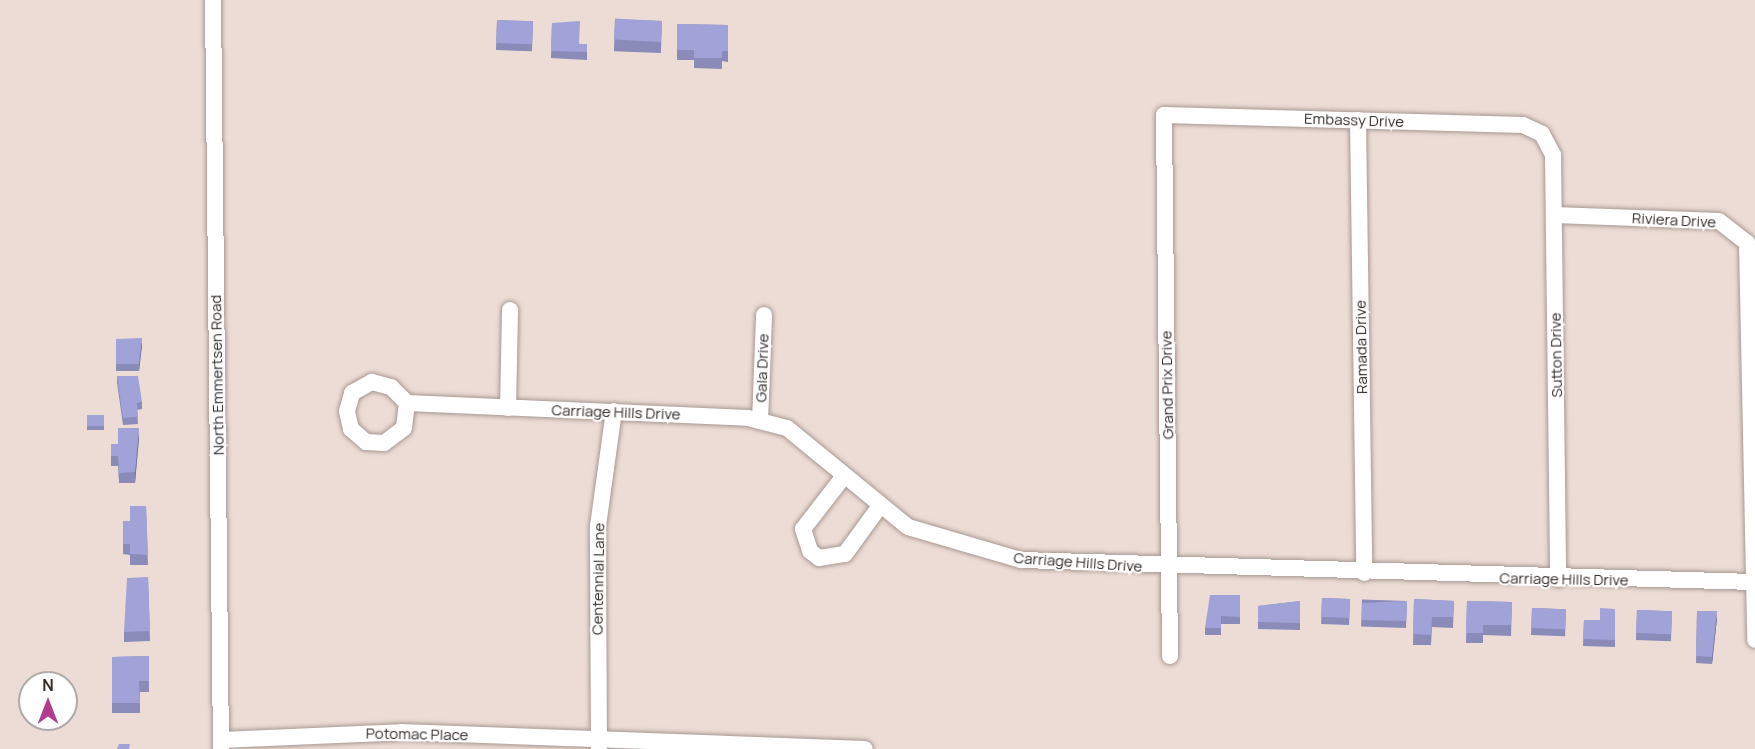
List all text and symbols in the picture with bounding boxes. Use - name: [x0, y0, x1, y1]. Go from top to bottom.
- street label: Embassy Drive: [1304, 109, 1404, 131]
- street label: Riviera Drive: [1631, 209, 1717, 231]
- street label: North Emmertsen Road: [207, 295, 227, 455]
- street label: Ramada Drive: [1351, 300, 1371, 394]
- street label: Sutton Drive: [1546, 312, 1566, 398]
- street label: Grand Prix Drive: [1157, 330, 1177, 440]
- street label: Gala Drive: [752, 333, 772, 403]
- street label: Carriage Hills Drive: [551, 401, 681, 423]
- street label: Centennial Lane: [588, 523, 608, 635]
- street label: Carriage Hills Drive: [1013, 549, 1143, 575]
- street label: Carriage Hills Drive: [1499, 569, 1629, 589]
- north arrow: [18, 671, 78, 731]
- text: N: [42, 674, 54, 696]
- street label: Potomac Place: [366, 724, 468, 744]

